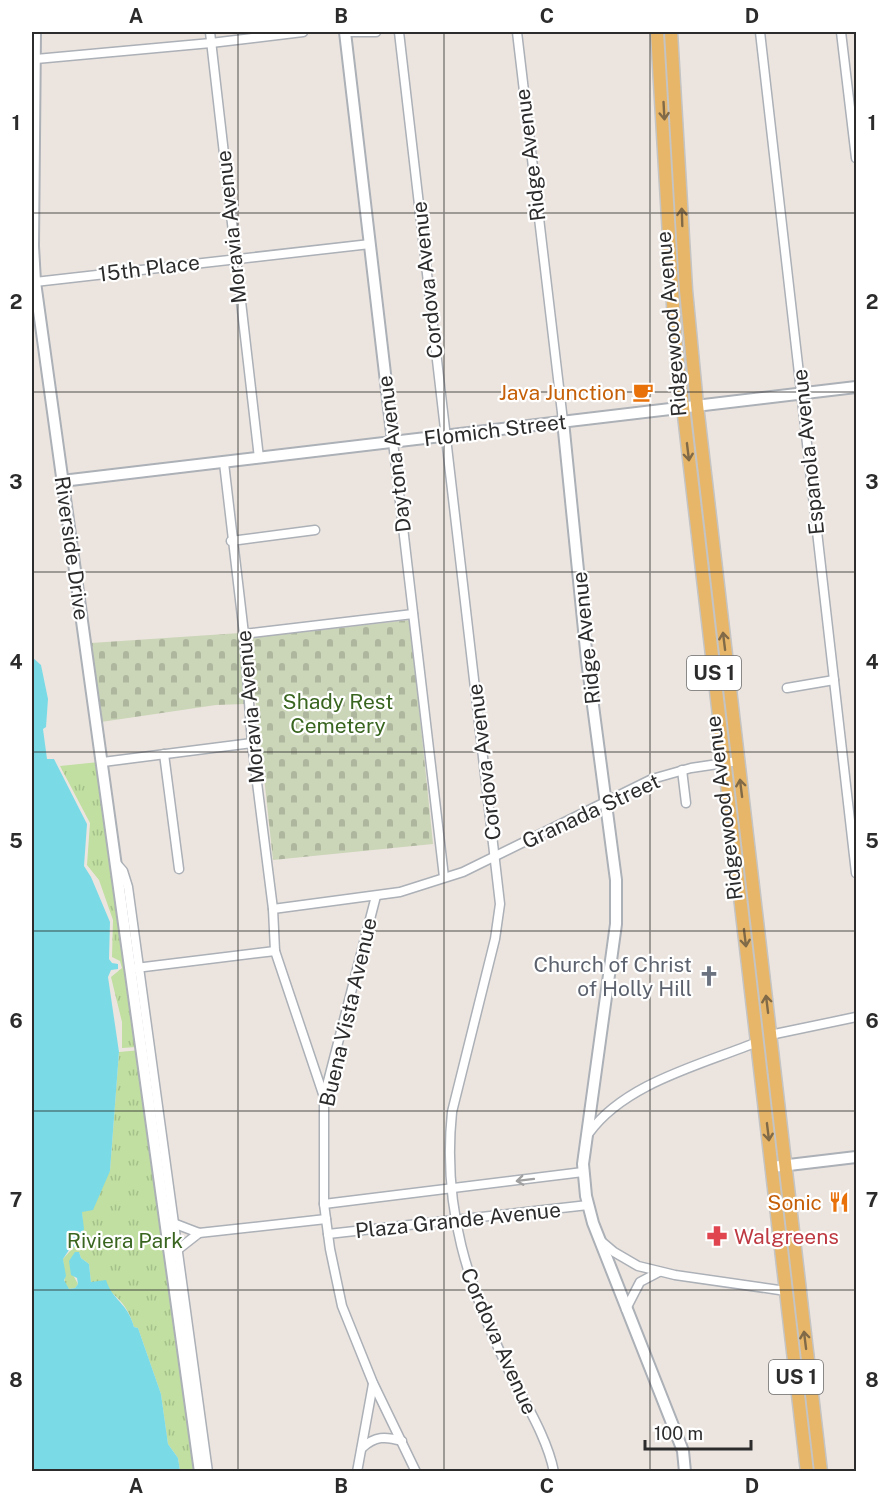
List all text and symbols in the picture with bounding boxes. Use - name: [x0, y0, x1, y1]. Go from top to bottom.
- text: A: [129, 4, 143, 28]
- text: B: [334, 4, 348, 28]
- text: C: [540, 4, 554, 28]
- text: D: [745, 4, 759, 28]
- street label: Ridge Avenue: [509, 87, 551, 223]
- one-way arrow: [658, 101, 669, 121]
- text: 1: [12, 111, 20, 135]
- text: 1: [868, 111, 876, 135]
- street label: Moravia Avenue: [211, 149, 251, 305]
- street label: Cordova Avenue: [406, 200, 448, 360]
- one-way arrow: [677, 207, 688, 227]
- street label: Ridgewood Avenue: [650, 230, 692, 418]
- street label: 15th Place: [97, 249, 201, 287]
- text: 2: [10, 290, 22, 314]
- text: 2: [866, 290, 878, 314]
- street label: Espanola Avenue: [787, 368, 829, 536]
- street label: Daytona Avenue: [372, 374, 416, 534]
- place label: Java Junction: [499, 380, 626, 405]
- cafe icon: Java Junction: [631, 380, 655, 404]
- street label: Flomich Street: [422, 409, 568, 451]
- one-way arrow: [683, 442, 694, 462]
- text: 3: [9, 470, 23, 494]
- text: 3: [865, 470, 879, 494]
- street label: Riverside Drive: [50, 474, 94, 622]
- street label: Ridge Avenue: [567, 570, 605, 706]
- street label: Moravia Avenue: [231, 629, 269, 785]
- one-way arrow: [718, 631, 729, 651]
- text: 4: [9, 650, 23, 674]
- text: 4: [865, 650, 879, 674]
- road number: US 1: [687, 656, 741, 690]
- street label: Cordova Avenue: [462, 682, 506, 842]
- park label: Shady Rest Cemetery: [283, 689, 393, 738]
- street label: Ridgewood Avenue: [700, 714, 748, 902]
- street label: Granada Street: [518, 768, 664, 854]
- one-way arrow: [736, 778, 747, 798]
- text: 5: [9, 829, 23, 853]
- text: 5: [865, 829, 879, 853]
- street label: Buena Vista Avenue: [314, 915, 382, 1109]
- one-way arrow: [740, 928, 751, 947]
- place label: Church of Christ of Holly Hill: [533, 952, 692, 1001]
- church icon: Church of Christ of Holly Hill: [697, 964, 721, 988]
- one-way arrow: [761, 994, 772, 1014]
- text: 6: [9, 1009, 23, 1033]
- text: 6: [865, 1009, 879, 1033]
- one-way arrow: [762, 1121, 773, 1141]
- one-way arrow: [516, 1174, 536, 1185]
- text: 7: [10, 1188, 22, 1212]
- text: 7: [866, 1188, 878, 1212]
- place label: Sonic: [767, 1190, 822, 1215]
- restaurant icon: Sonic: [827, 1190, 851, 1214]
- street label: Plaza Grande Avenue: [354, 1197, 562, 1243]
- pharmacy icon: Walgreens: [705, 1224, 729, 1248]
- place label: Walgreens: [734, 1224, 839, 1249]
- park label: Riviera Park: [67, 1228, 183, 1253]
- street label: Cordova Avenue: [456, 1264, 542, 1418]
- one-way arrow: [800, 1331, 811, 1350]
- road number: US 1: [769, 1360, 823, 1394]
- text: 8: [9, 1368, 23, 1392]
- text: 8: [865, 1368, 879, 1392]
- scale bar: [645, 1413, 752, 1451]
- text: 100 m: [654, 1423, 703, 1444]
- text: A: [129, 1474, 143, 1498]
- text: B: [334, 1474, 348, 1498]
- text: C: [540, 1474, 554, 1498]
- text: D: [745, 1474, 759, 1498]

